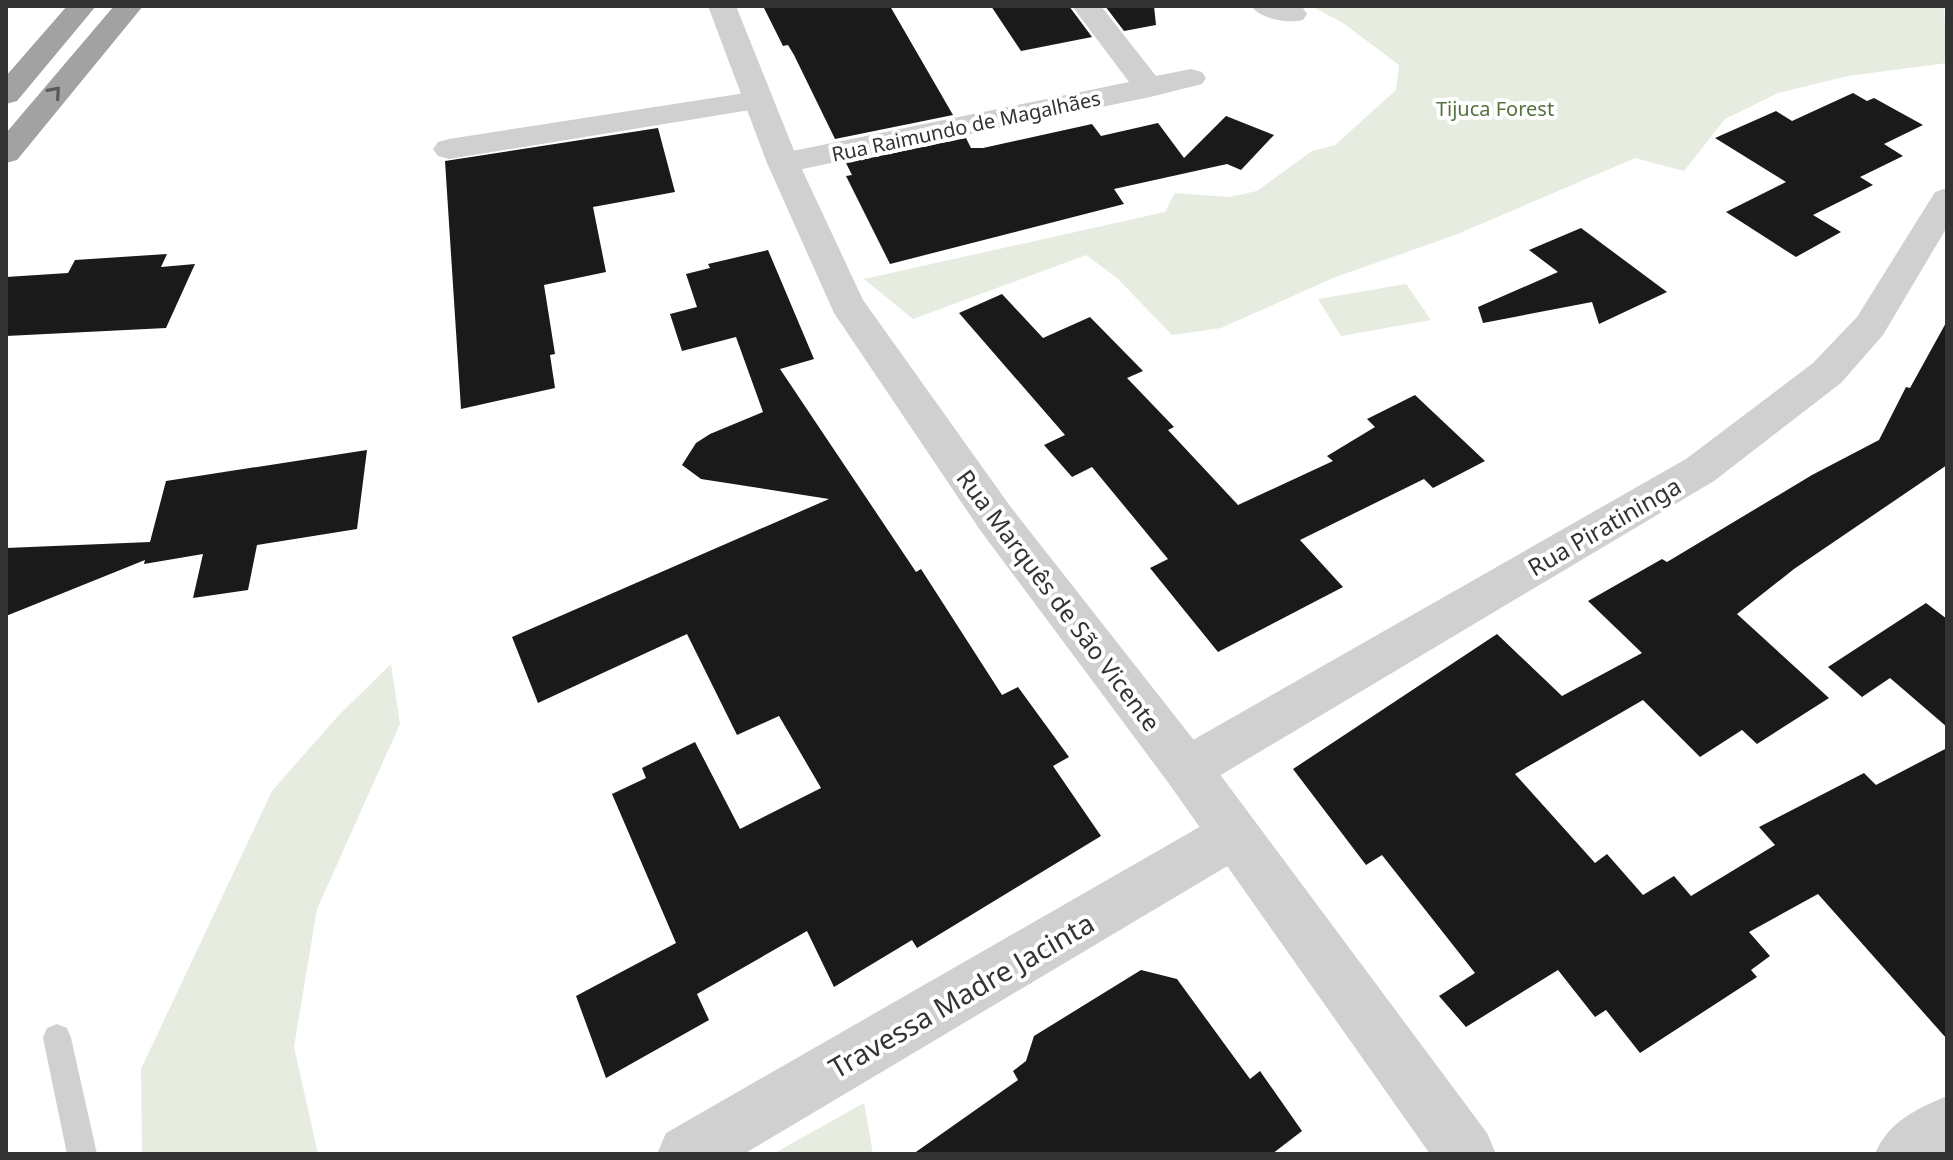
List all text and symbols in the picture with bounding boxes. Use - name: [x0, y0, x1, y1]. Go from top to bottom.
- street label: Rua Raimundo de Magalhães: [829, 84, 1103, 168]
- one-way arrow: [45, 87, 60, 101]
- park label: Tijuca Forest: [1436, 95, 1554, 122]
- street label: Rua Marquês de São Vicente: [950, 462, 1168, 738]
- street label: Rua Piratininga: [1521, 469, 1687, 583]
- street label: Travessa Madre Jacinta: [821, 903, 1101, 1087]

